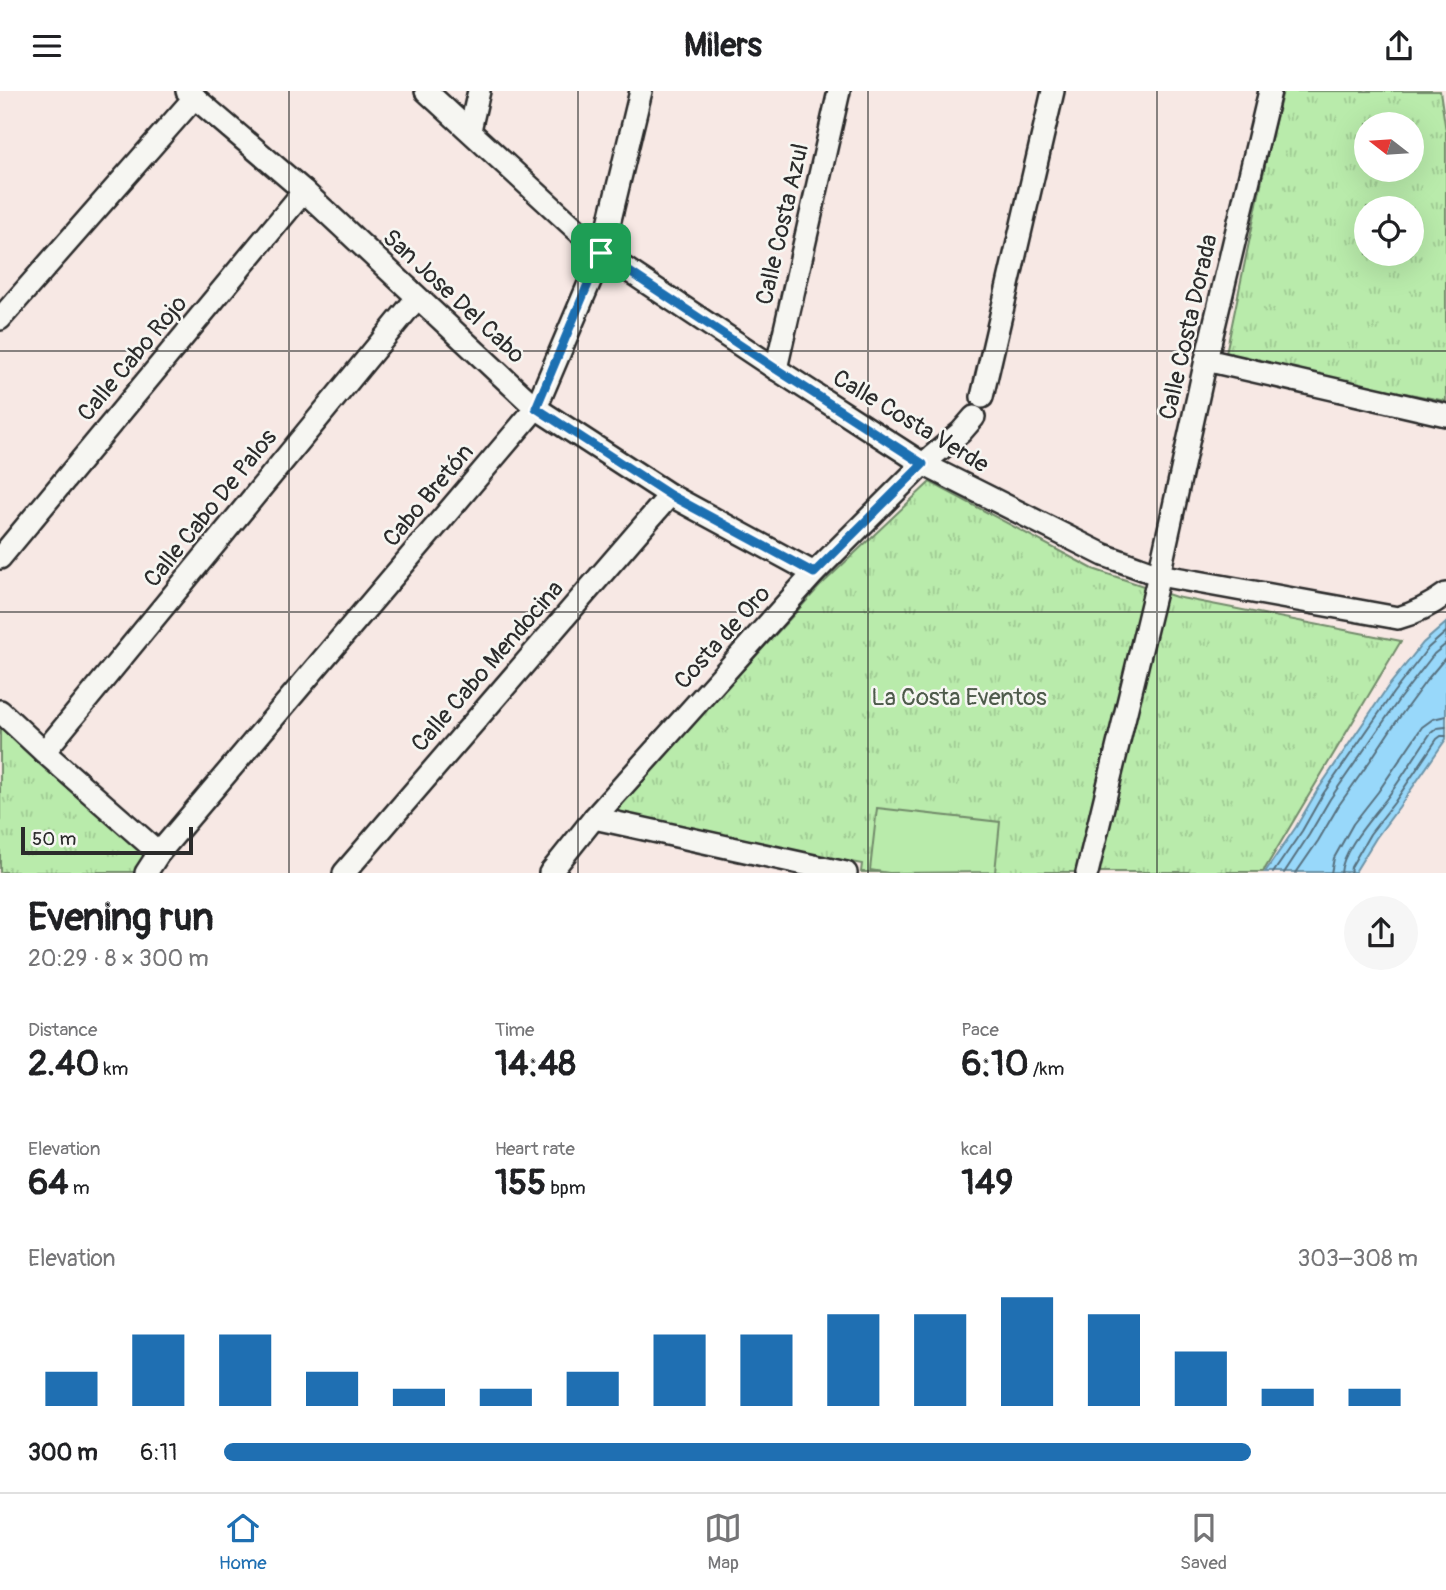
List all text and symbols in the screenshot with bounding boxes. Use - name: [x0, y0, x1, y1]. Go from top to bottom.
- text: Milers: [684, 26, 762, 66]
- icon: menu: [28, 27, 66, 65]
- icon: share: [1380, 27, 1418, 65]
- north arrow: [1354, 112, 1424, 182]
- map controls: [1354, 112, 1424, 266]
- street label: Calle Costa Azul: [750, 141, 815, 308]
- button: locate: [1354, 196, 1424, 266]
- street label: San Jose Del Cabo: [377, 223, 531, 370]
- pin: [571, 223, 631, 283]
- street label: Calle Costa Dorada: [1153, 232, 1224, 423]
- icon: arrive: [582, 234, 620, 272]
- street label: Calle Cabo Rojo: [71, 289, 194, 427]
- street label: Calle Costa Verde: [827, 363, 994, 480]
- street label: Calle Cabo De Palos: [138, 423, 283, 593]
- street label: Cabo Bretón: [377, 438, 480, 553]
- street label: Calle Cabo Mendocina: [405, 575, 570, 758]
- street label: Costa de Oro: [668, 579, 777, 695]
- park label: La Costa Eventos: [871, 683, 1047, 712]
- scale bar: [21, 823, 192, 855]
- text: 50 m: [32, 827, 76, 851]
- text: Evening run: [28, 894, 214, 942]
- button: share: [1344, 896, 1418, 970]
- text: 20:29 · 8 × 300 m: [28, 944, 209, 973]
- text: Distance: [28, 1018, 97, 1042]
- text: Time: [495, 1018, 534, 1042]
- text: Pace: [961, 1018, 999, 1042]
- text: 2.40: [28, 1042, 99, 1086]
- text: 14:48: [495, 1042, 576, 1086]
- text: 6:10: [961, 1042, 1029, 1086]
- text: km: [99, 1057, 128, 1081]
- text: /km: [1029, 1057, 1064, 1081]
- text: Elevation: [28, 1137, 100, 1161]
- text: Heart rate: [495, 1137, 575, 1161]
- text: kcal: [961, 1137, 992, 1161]
- text: 64: [28, 1161, 69, 1205]
- text: 155: [495, 1161, 546, 1205]
- text: 149: [961, 1161, 1013, 1205]
- text: m: [69, 1176, 90, 1200]
- text: bpm: [546, 1176, 586, 1200]
- text: Elevation: [28, 1244, 116, 1273]
- text: 303–308 m: [1298, 1244, 1418, 1273]
- text: 300 m: [28, 1438, 98, 1467]
- text: 6:11: [140, 1438, 178, 1467]
- tab: Home: [219, 1509, 267, 1575]
- tab: Map: [704, 1509, 742, 1575]
- tab: Saved: [1180, 1509, 1227, 1575]

